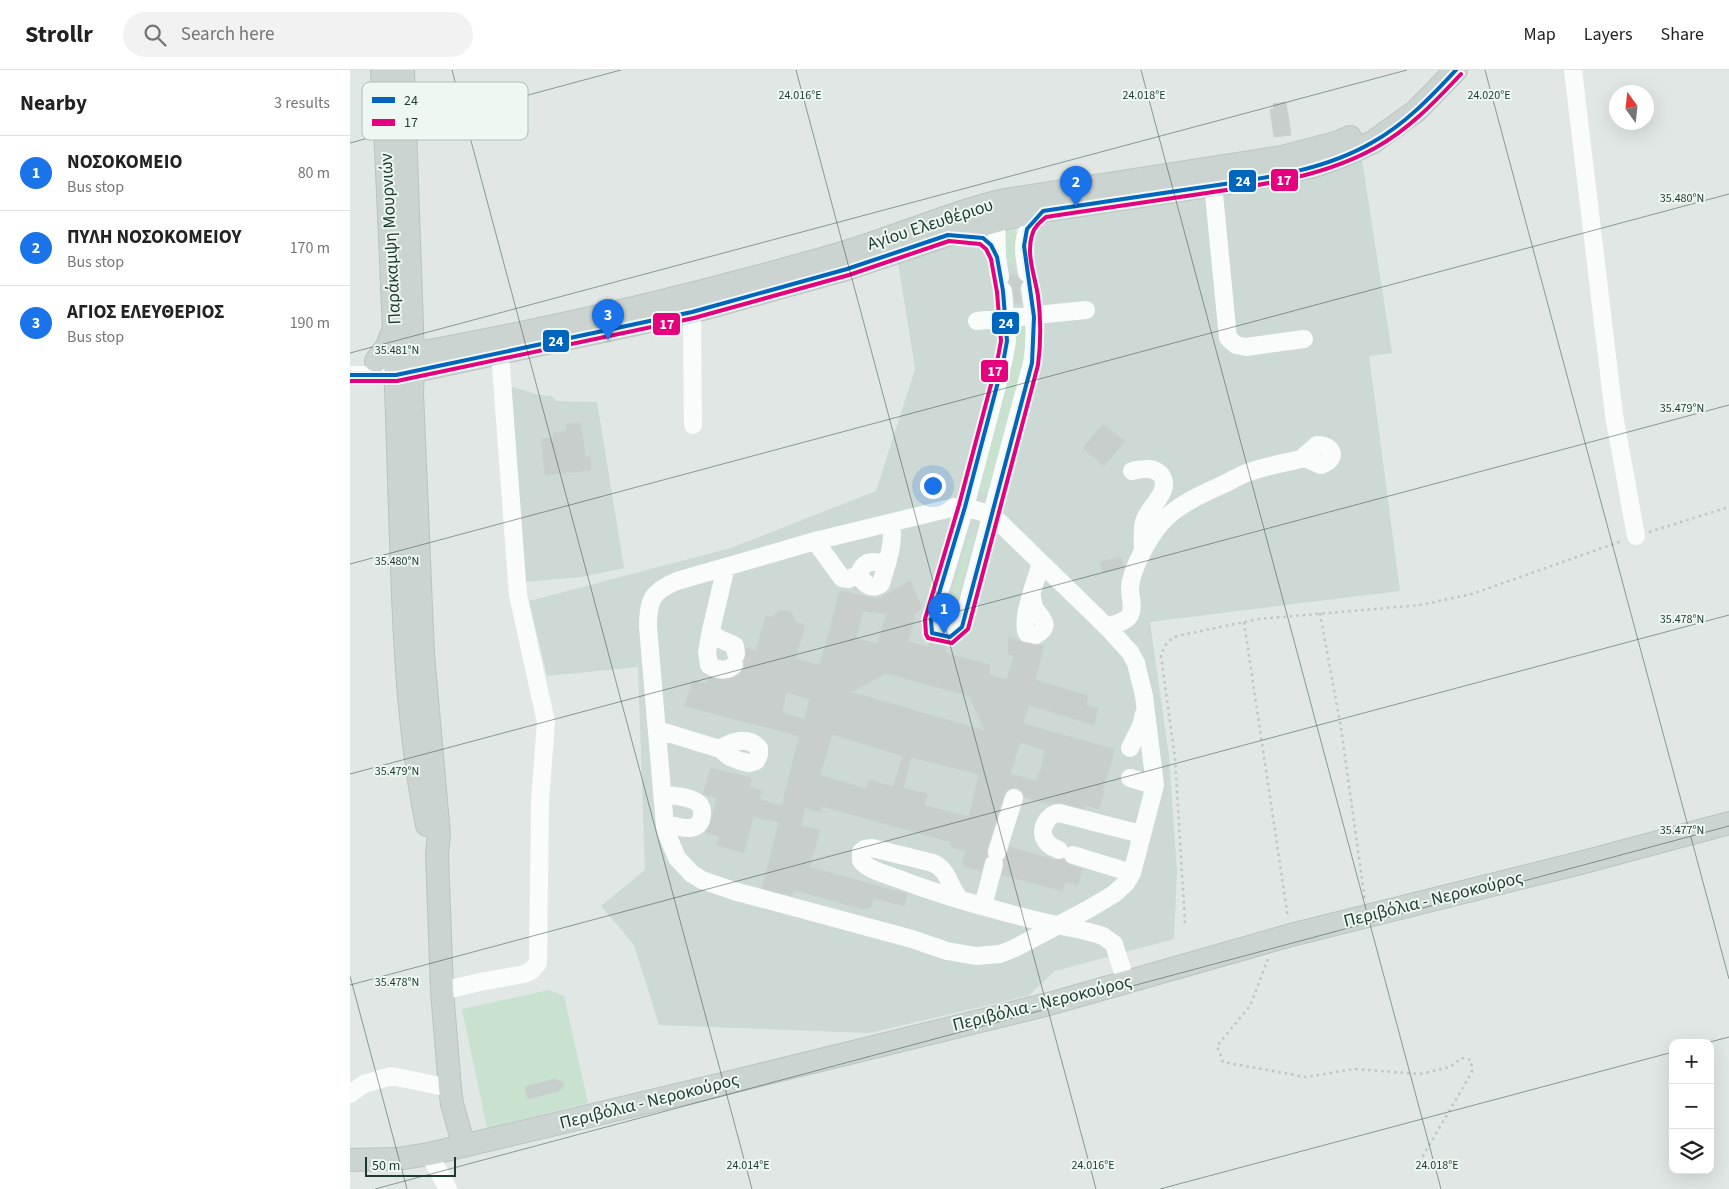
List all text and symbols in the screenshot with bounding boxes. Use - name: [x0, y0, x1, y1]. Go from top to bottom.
- search box: [123, 12, 473, 57]
- text: Strollr: [25, 17, 93, 52]
- icon: search: [141, 21, 169, 49]
- text: Search here: [181, 21, 274, 48]
- text: Map: [1524, 22, 1556, 47]
- text: Layers: [1584, 22, 1633, 47]
- text: Share: [1661, 22, 1704, 47]
- legend: [362, 82, 528, 140]
- north arrow: [1609, 85, 1654, 130]
- text: 24.016°E: [778, 87, 822, 104]
- text: 24.018°E: [1122, 87, 1166, 104]
- text: 24.020°E: [1467, 87, 1511, 104]
- text: Nearby: [20, 88, 87, 118]
- text: 24: [404, 91, 418, 111]
- text: 3 results: [274, 92, 330, 114]
- text: 17: [404, 113, 418, 133]
- text: ΝΟΣΟΚΟΜΕΙΟ: [67, 149, 182, 176]
- street label: Παράκαμψη Μουρνιών: [374, 152, 407, 325]
- text: 1: [32, 162, 40, 184]
- text: 80 m: [298, 162, 330, 184]
- pin: 2: [1060, 166, 1092, 207]
- line badge: 17: [1270, 168, 1299, 192]
- line badge: 24: [1228, 169, 1257, 193]
- text: 17: [1277, 171, 1291, 191]
- text: 24: [1236, 172, 1251, 192]
- text: Bus stop: [67, 176, 124, 198]
- text: 35.480°N: [1660, 190, 1704, 207]
- street label: Αγίου Ελευθέριου: [864, 192, 996, 257]
- text: ΠΥΛΗ ΝΟΣΟΚΟΜΕΙΟΥ: [67, 224, 241, 251]
- text: 2: [32, 237, 40, 259]
- text: 170 m: [290, 237, 330, 259]
- text: Bus stop: [67, 251, 124, 273]
- text: ΑΓΙΟΣ ΕΛΕΥΘΕΡΙΟΣ: [67, 299, 224, 326]
- pin: 3: [592, 299, 624, 340]
- line badge: 24: [991, 311, 1020, 335]
- text: 3: [32, 312, 40, 334]
- text: 190 m: [290, 312, 330, 334]
- line badge: 17: [652, 312, 681, 336]
- text: 24: [999, 314, 1014, 334]
- text: 17: [660, 315, 674, 335]
- text: Bus stop: [67, 326, 124, 348]
- line badge: 24: [542, 329, 570, 353]
- text: 24: [549, 332, 564, 352]
- text: 35.481°N: [375, 342, 419, 359]
- line badge: 17: [980, 359, 1009, 383]
- text: 17: [988, 362, 1002, 382]
- text: 35.479°N: [1660, 400, 1704, 417]
- your location: [920, 473, 946, 499]
- text: 35.480°N: [375, 553, 419, 570]
- pin: 1: [928, 593, 960, 634]
- text: 35.478°N: [1660, 611, 1704, 628]
- text: 35.479°N: [375, 763, 419, 780]
- text: 35.477°N: [1660, 822, 1704, 839]
- street label: Περιβόλια - Νεροκούρος: [1341, 865, 1526, 934]
- street label: Περιβόλια - Νεροκούρος: [950, 969, 1135, 1038]
- text: 35.478°N: [375, 974, 419, 991]
- map controls: [1669, 1039, 1714, 1174]
- button: +: [1669, 1039, 1714, 1084]
- street label: Περιβόλια - Νεροκούρος: [557, 1067, 742, 1136]
- button: −: [1669, 1084, 1714, 1129]
- button: layers: [1669, 1129, 1714, 1174]
- scale bar: [365, 1154, 456, 1177]
- text: 50 m: [372, 1156, 400, 1176]
- text: 24.014°E: [726, 1157, 770, 1174]
- text: 24.016°E: [1071, 1157, 1115, 1174]
- text: 24.018°E: [1415, 1157, 1459, 1174]

